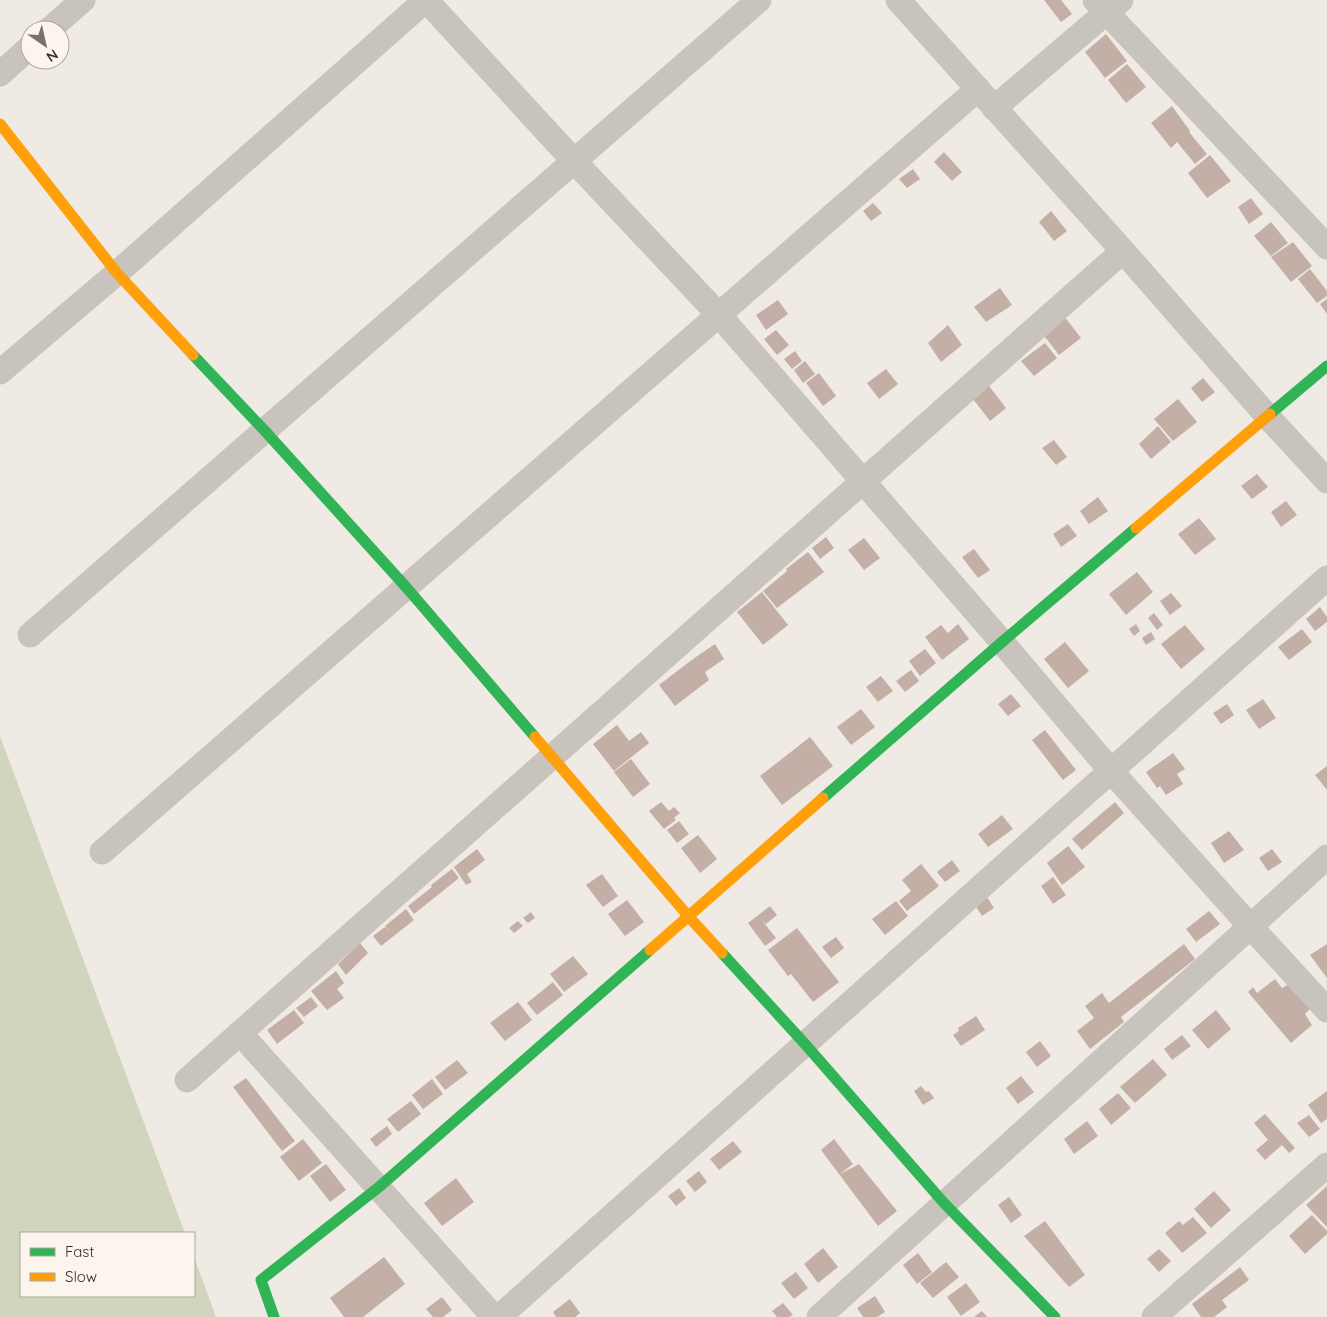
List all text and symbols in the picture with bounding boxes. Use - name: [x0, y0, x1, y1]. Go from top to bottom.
- north arrow: [20, 20, 70, 70]
- text: N: [43, 45, 62, 66]
- legend: [20, 1232, 195, 1297]
- text: Fast: [65, 1242, 94, 1261]
- text: Slow: [65, 1267, 97, 1286]

